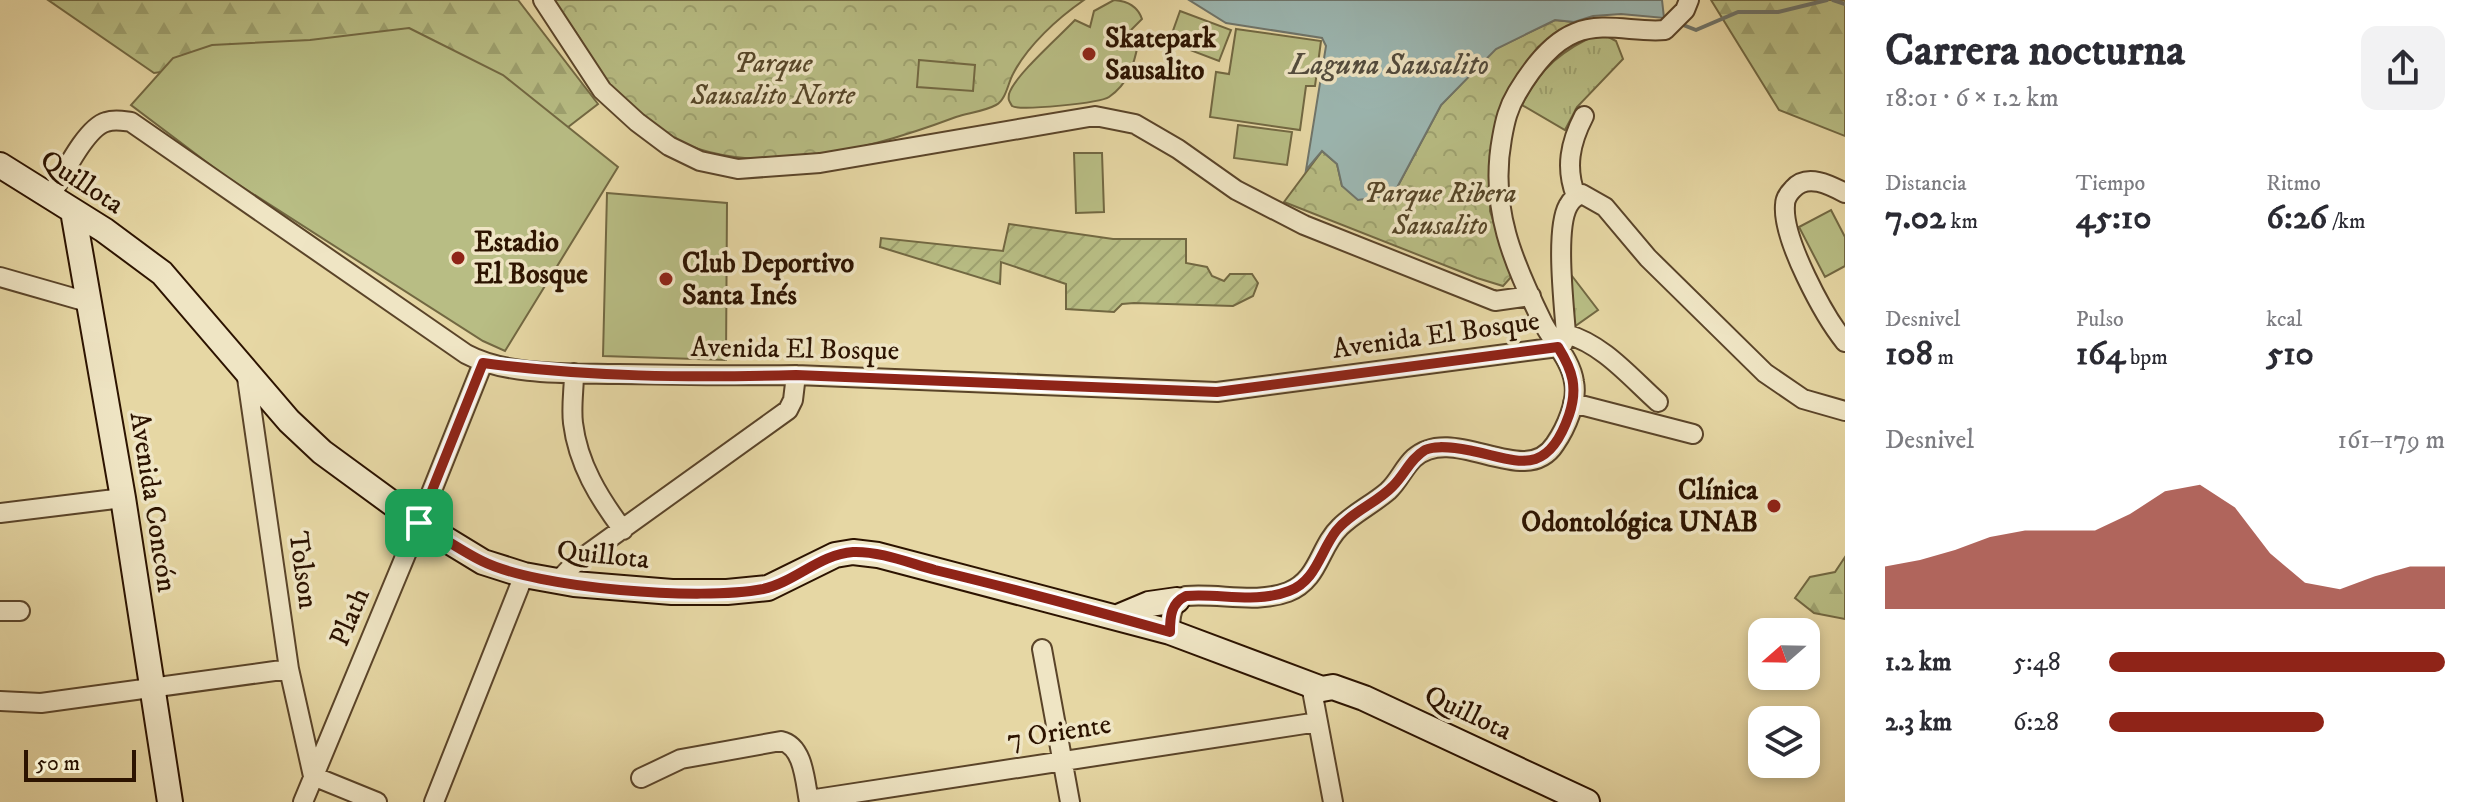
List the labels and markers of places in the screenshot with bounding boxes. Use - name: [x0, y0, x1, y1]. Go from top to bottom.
- place label: Skatepark Sausalito: [1105, 21, 1217, 88]
- marker: Skatepark Sausalito: [1080, 45, 1098, 63]
- place label: Estadio El Bosque: [474, 225, 588, 293]
- place label: Club Deportivo Santa Inés: [682, 246, 854, 313]
- marker: Estadio El Bosque: [449, 249, 467, 267]
- marker: Club Deportivo Santa Inés: [657, 270, 675, 288]
- place label: Clínica Odontológica UNAB: [1521, 473, 1759, 540]
- pin: [385, 489, 453, 557]
- marker: Clínica Odontológica UNAB: [1765, 497, 1783, 515]

